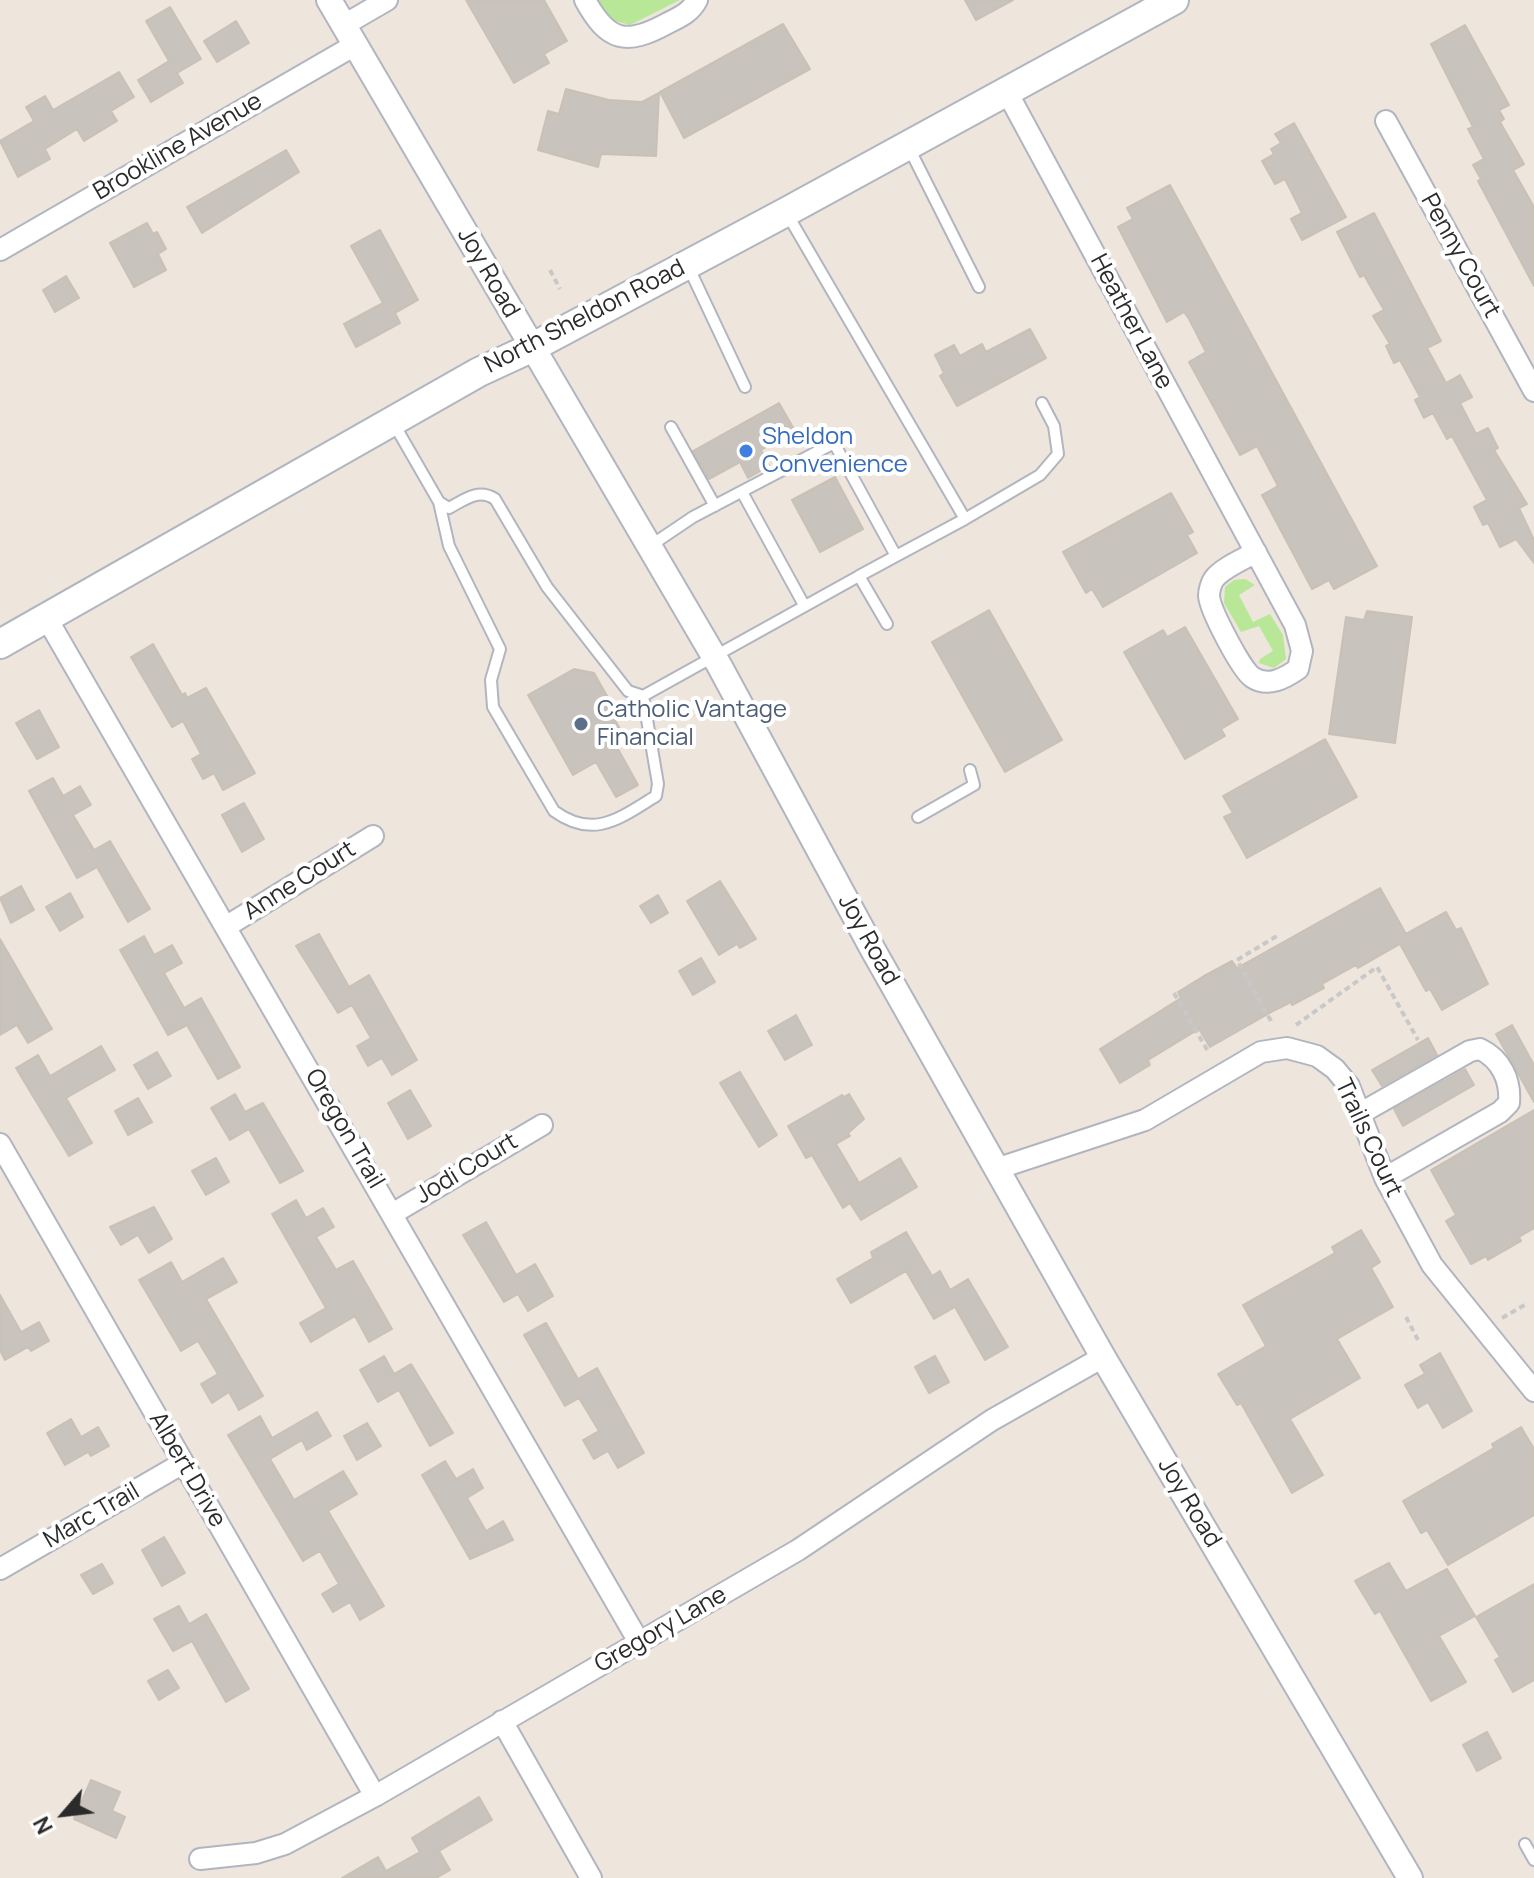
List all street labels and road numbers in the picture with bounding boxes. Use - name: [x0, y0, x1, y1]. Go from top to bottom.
- street label: Brookline Avenue: [89, 87, 267, 207]
- street label: Penny Court: [1414, 189, 1506, 323]
- street label: Joy Road: [451, 223, 525, 323]
- street label: Heather Lane: [1083, 250, 1179, 394]
- street label: North Sheldon Road: [480, 254, 690, 380]
- street label: Anne Court: [239, 835, 361, 927]
- street label: Joy Road: [831, 890, 905, 990]
- street label: Oregon Trail: [298, 1064, 390, 1194]
- street label: Trails Court: [1328, 1074, 1408, 1202]
- street label: Jodi Court: [411, 1127, 523, 1211]
- street label: Albert Drive: [142, 1407, 232, 1533]
- street label: Joy Road: [1151, 1453, 1227, 1553]
- street label: Marc Trail: [39, 1477, 145, 1555]
- street label: Gregory Lane: [590, 1581, 732, 1679]

